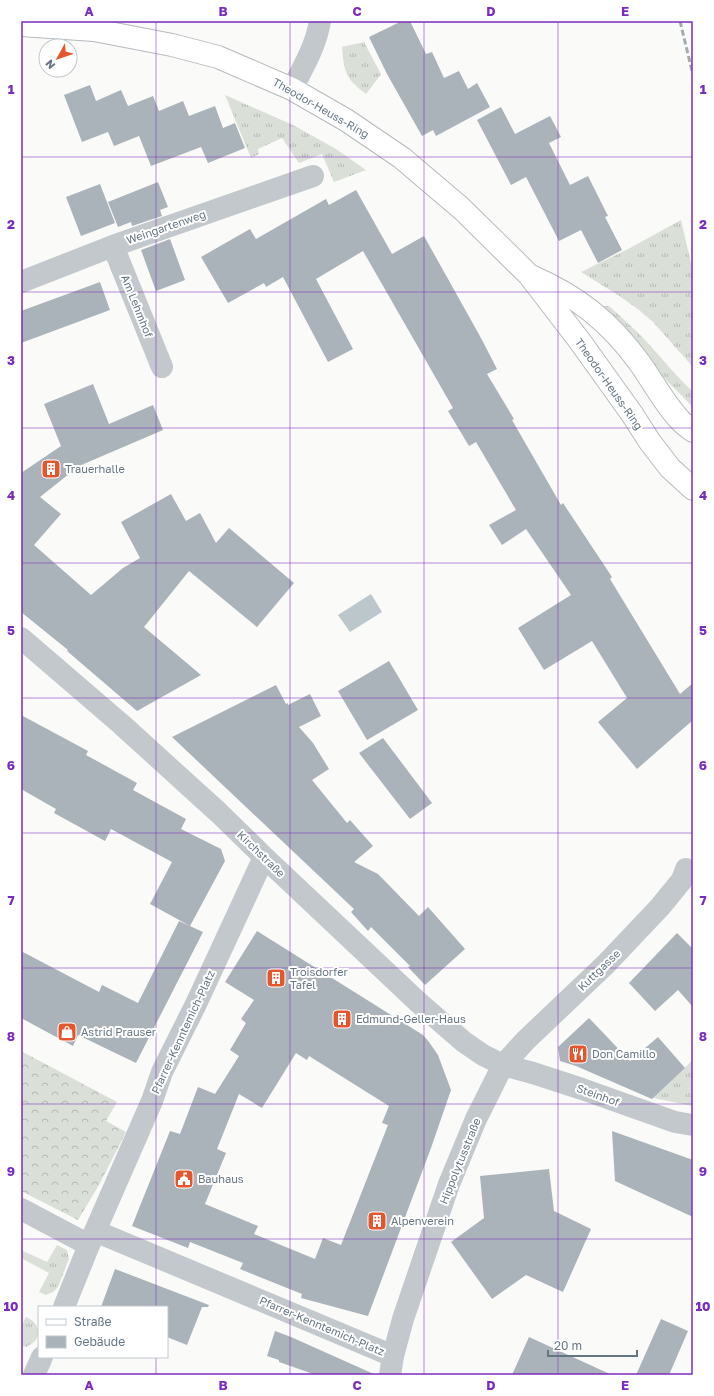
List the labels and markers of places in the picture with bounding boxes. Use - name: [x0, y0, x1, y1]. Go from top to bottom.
- building icon: Trauerhalle: [40, 458, 62, 480]
- place label: Trauerhalle: [65, 462, 125, 475]
- place label: Troisdorfer Tafel: [290, 965, 349, 991]
- building icon: Troisdorfer Tafel: [265, 967, 287, 989]
- building icon: Edmund-Geller-Haus: [331, 1008, 353, 1030]
- place label: Edmund-Geller-Haus: [356, 1012, 466, 1025]
- shop icon: Astrid Prauser: [56, 1021, 78, 1043]
- place label: Astrid Prauser: [81, 1025, 157, 1038]
- restaurant icon: Don Camillo: [567, 1043, 589, 1065]
- place label: Don Camillo: [592, 1047, 656, 1060]
- public building icon: Bauhaus: [173, 1168, 195, 1190]
- place label: Bauhaus: [198, 1172, 244, 1185]
- building icon: Alpenverein: [366, 1210, 388, 1232]
- place label: Alpenverein: [391, 1214, 454, 1227]

